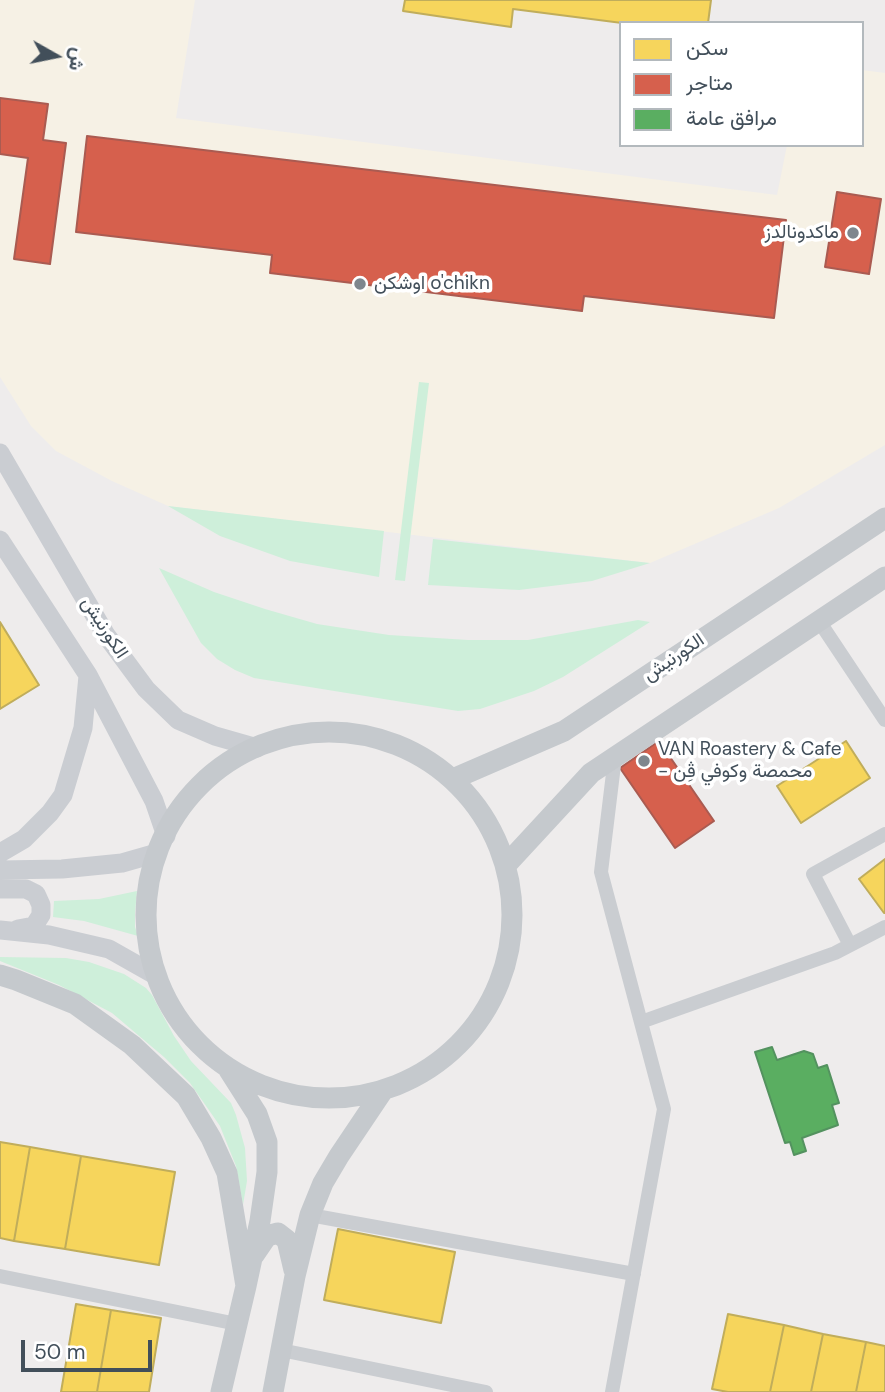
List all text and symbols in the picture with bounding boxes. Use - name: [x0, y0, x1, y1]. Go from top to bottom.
- north arrow: [21, 21, 91, 91]
- legend: [619, 21, 864, 147]
- text: سكن: [686, 34, 728, 62]
- text: ش: [63, 46, 91, 73]
- text: متاجر: [686, 69, 733, 97]
- text: مرافق عامة: [686, 104, 777, 132]
- place label: ماكدونالدز: [764, 222, 839, 244]
- marker: ماكدونالدز: [845, 225, 861, 241]
- place label: اوشكن o'chikn: [374, 273, 490, 295]
- marker: اوشكن o'chikn: [352, 276, 368, 292]
- street label: الكورنيش: [76, 593, 132, 663]
- street label: الكورنيش: [639, 629, 709, 687]
- place label: VAN Roastery & Cafe - محمصة وكوفي ڤِن: [658, 739, 842, 783]
- marker: VAN Roastery & Cafe - محمصة وكوفي ڤِن: [636, 753, 652, 769]
- scale bar: [24, 1326, 156, 1370]
- text: 50 m: [34, 1338, 85, 1366]

